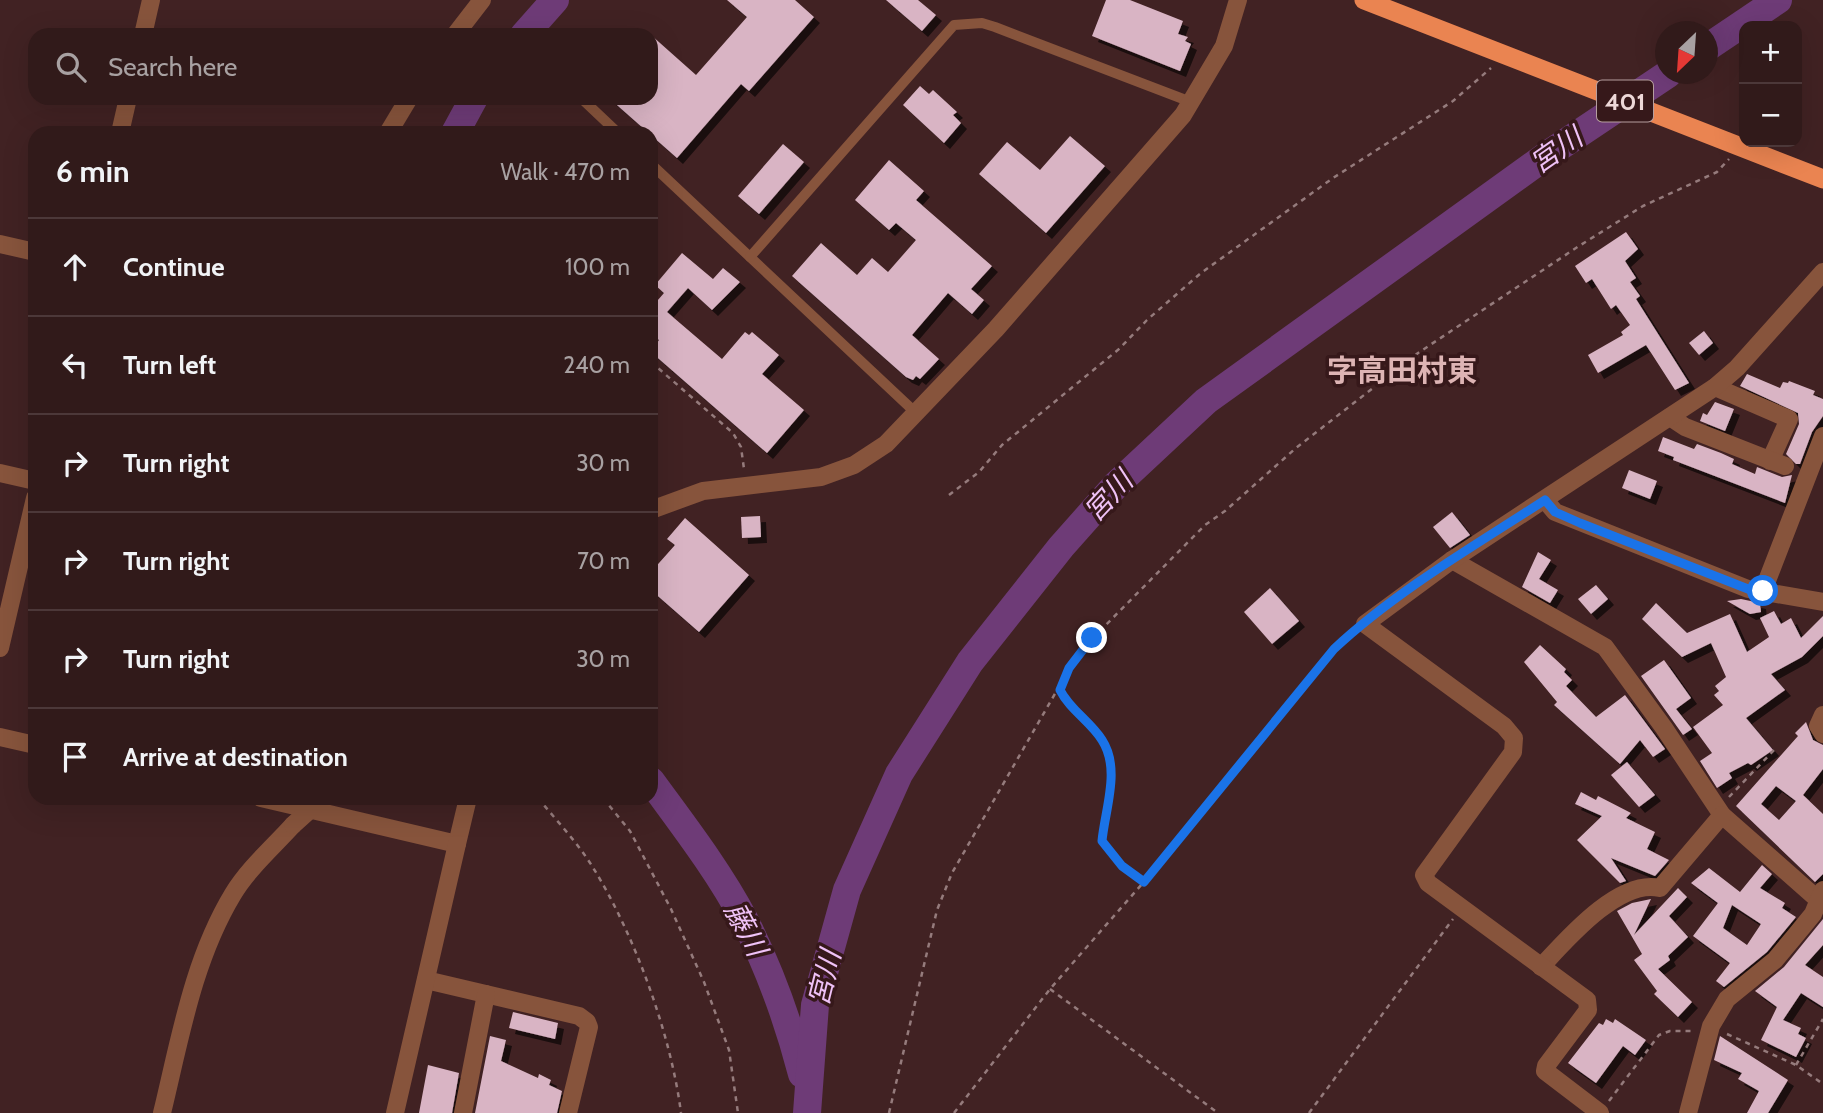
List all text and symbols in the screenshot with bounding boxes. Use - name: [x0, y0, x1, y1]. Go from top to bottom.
- north arrow: [1655, 21, 1718, 84]
- map controls: [1739, 21, 1802, 147]
- button: +: [1739, 21, 1802, 84]
- search box: [28, 28, 658, 105]
- icon: search: [52, 48, 90, 86]
- text: Search here: [108, 51, 237, 83]
- road number: 401: [1597, 80, 1653, 122]
- button: −: [1739, 84, 1802, 147]
- water label: 宮川: [1523, 118, 1591, 180]
- text: 6 min: [56, 153, 129, 190]
- text: Walk · 470 m: [501, 158, 630, 186]
- icon: ahead: [56, 248, 94, 286]
- text: Continue: [123, 251, 225, 283]
- text: 100 m: [565, 253, 630, 281]
- icon: left: [56, 346, 94, 384]
- text: Turn left: [123, 349, 216, 381]
- text: 240 m: [563, 351, 630, 379]
- district label: 字高田村東: [1327, 352, 1477, 389]
- icon: right: [56, 444, 94, 482]
- text: Turn right: [123, 447, 229, 479]
- text: 30 m: [576, 449, 630, 477]
- water label: 宮川: [1076, 462, 1142, 528]
- icon: right: [56, 542, 94, 580]
- text: Turn right: [123, 545, 229, 577]
- text: 70 m: [577, 547, 630, 575]
- route start: [1747, 575, 1778, 606]
- route end: [1076, 622, 1107, 653]
- icon: right: [56, 640, 94, 678]
- text: Turn right: [123, 643, 229, 675]
- text: 30 m: [576, 645, 630, 673]
- icon: arrive: [56, 738, 94, 776]
- text: Arrive at destination: [123, 741, 348, 773]
- water label: 藤川: [718, 896, 776, 964]
- water label: 宮川: [801, 944, 848, 1009]

